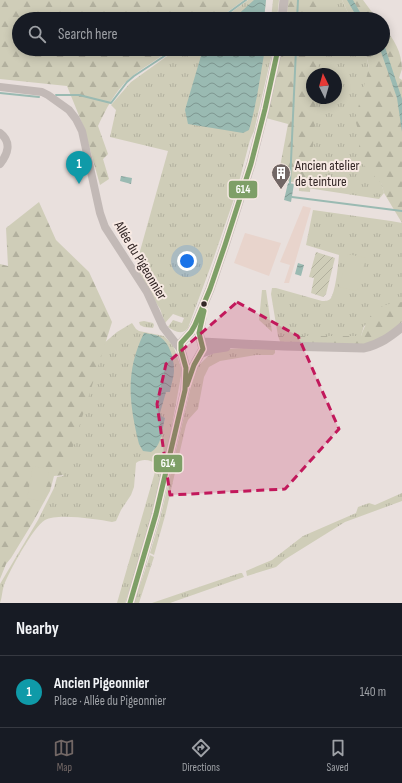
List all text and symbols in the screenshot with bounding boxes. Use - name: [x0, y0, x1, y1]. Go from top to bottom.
- search box: [12, 12, 390, 56]
- icon: search: [26, 23, 48, 45]
- text: Search here: [58, 25, 118, 44]
- north arrow: [306, 68, 342, 104]
- pin: 1: [66, 151, 92, 184]
- place label: Ancien atelier de teinture: [294, 157, 360, 190]
- building icon: Ancien atelier de teinture: [270, 162, 292, 190]
- line badge: 614: [228, 180, 258, 199]
- text: 614: [236, 183, 250, 196]
- street label: Allée du Pigeonnier: [110, 217, 171, 303]
- your location: [177, 251, 197, 271]
- unlabelled marker: [199, 299, 209, 309]
- line badge: 614: [153, 454, 183, 473]
- text: 614: [161, 457, 175, 470]
- text: Nearby: [16, 619, 59, 639]
- text: Ancien Pigeonnier: [54, 674, 149, 693]
- text: 1: [26, 684, 32, 700]
- text: 140 m: [360, 684, 386, 700]
- text: Place · Allée du Pigeonnier: [54, 693, 166, 709]
- tab: Map: [53, 737, 75, 774]
- tab: Directions: [182, 737, 220, 774]
- tab: Saved: [327, 737, 349, 774]

